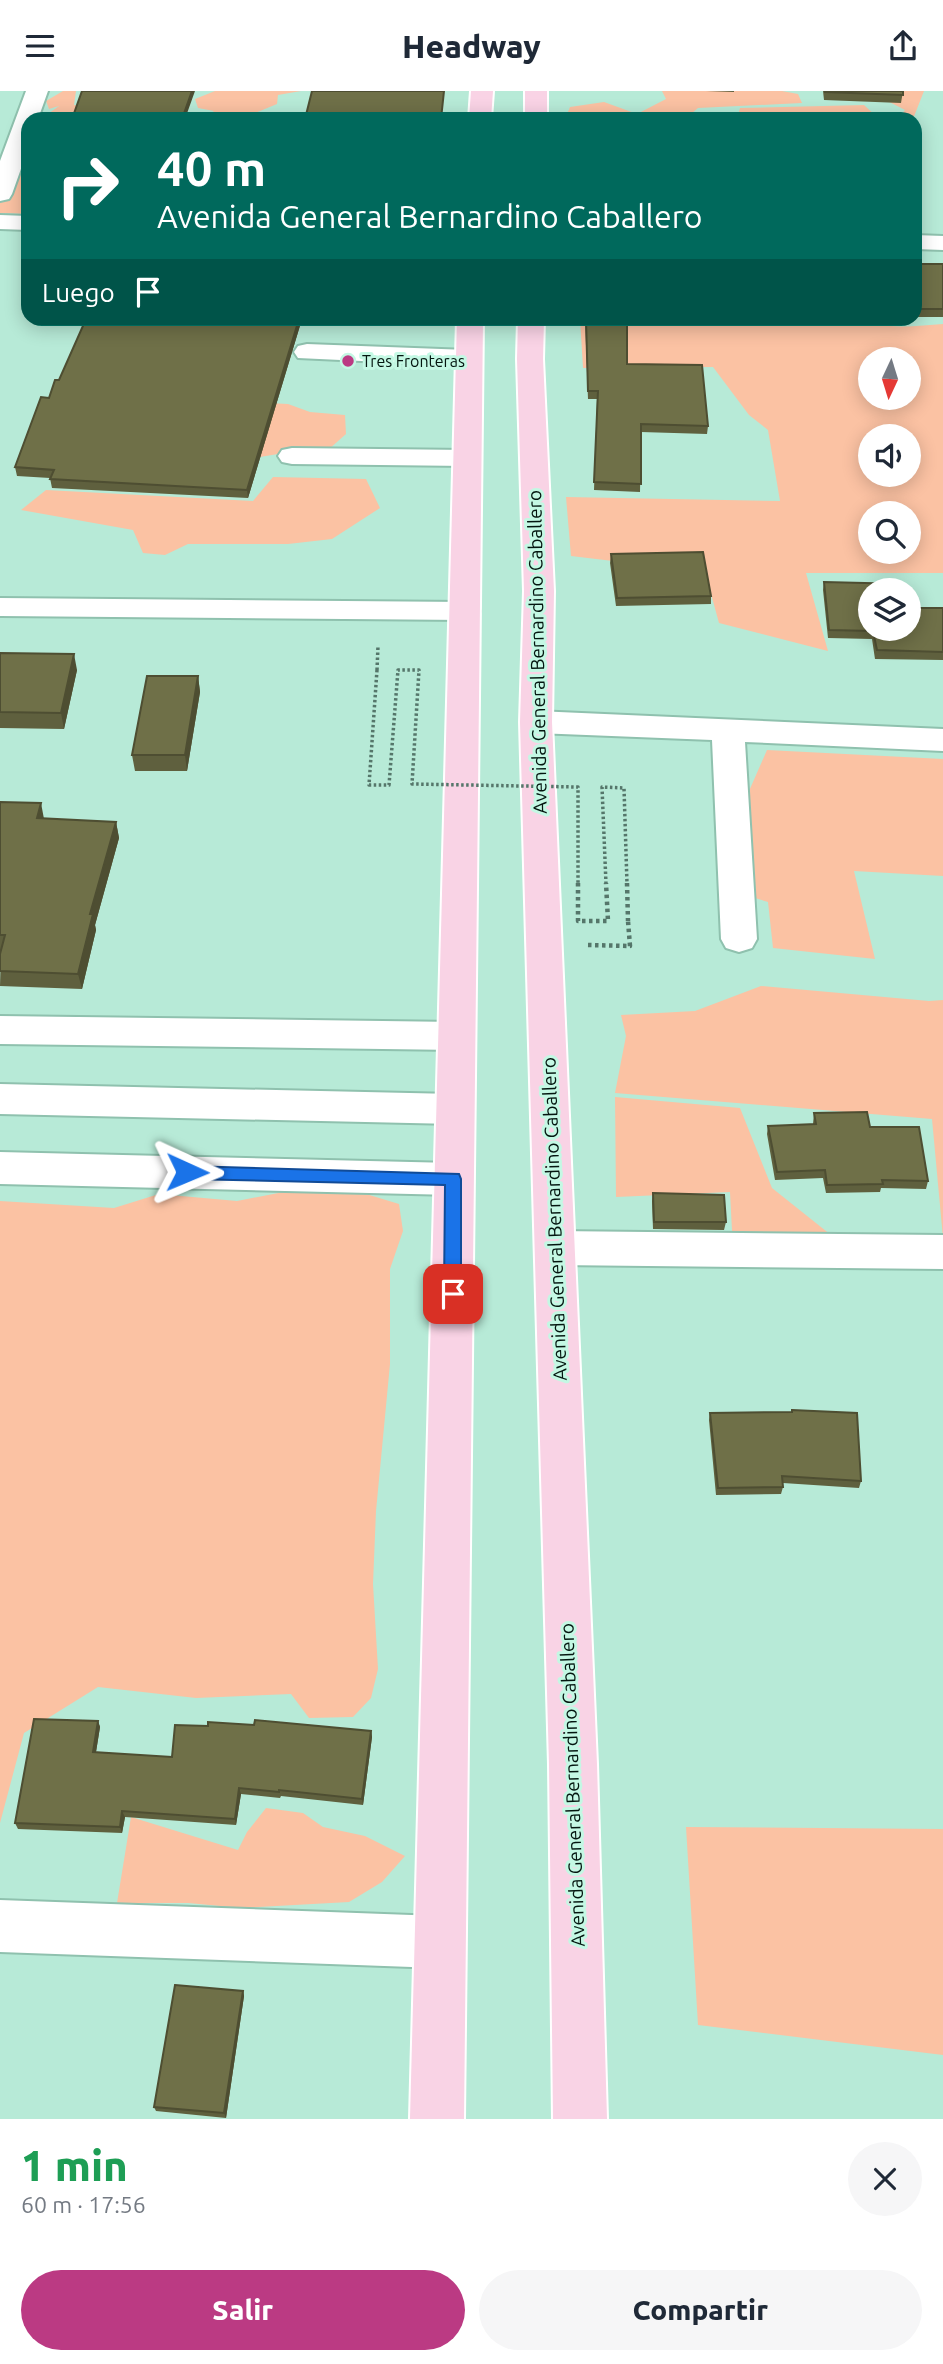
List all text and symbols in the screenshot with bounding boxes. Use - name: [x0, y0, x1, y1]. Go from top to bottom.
- icon: menu: [21, 27, 59, 65]
- icon: share: [884, 27, 922, 65]
- text: Headway: [402, 28, 541, 64]
- icon: right: [42, 140, 133, 231]
- text: 40 m: [157, 140, 266, 195]
- text: Avenida General Bernardino Caballero: [157, 198, 702, 234]
- icon: arrive: [129, 273, 167, 311]
- text: Luego: [42, 278, 115, 307]
- north arrow: [858, 347, 920, 409]
- map controls: [858, 347, 921, 641]
- place label: Tres Fronteras: [362, 352, 465, 370]
- marker: Tres Fronteras: [340, 353, 356, 369]
- button: sound: [858, 424, 921, 487]
- street label: Avenida General Bernardino Caballero: [523, 490, 551, 814]
- button: search: [858, 501, 921, 564]
- button: layers: [858, 578, 921, 641]
- street label: Avenida General Bernardino Caballero: [537, 1057, 571, 1381]
- position arrow: [150, 1135, 224, 1209]
- pin: [423, 1264, 483, 1324]
- icon: arrive: [434, 1275, 472, 1313]
- street label: Avenida General Bernardino Caballero: [555, 1623, 589, 1947]
- text: 1 min: [21, 2142, 128, 2189]
- button: close: [848, 2142, 922, 2216]
- text: 60 m · 17:56: [21, 2192, 146, 2217]
- button: Salir: [21, 2270, 465, 2350]
- button: Compartir: [479, 2270, 922, 2350]

